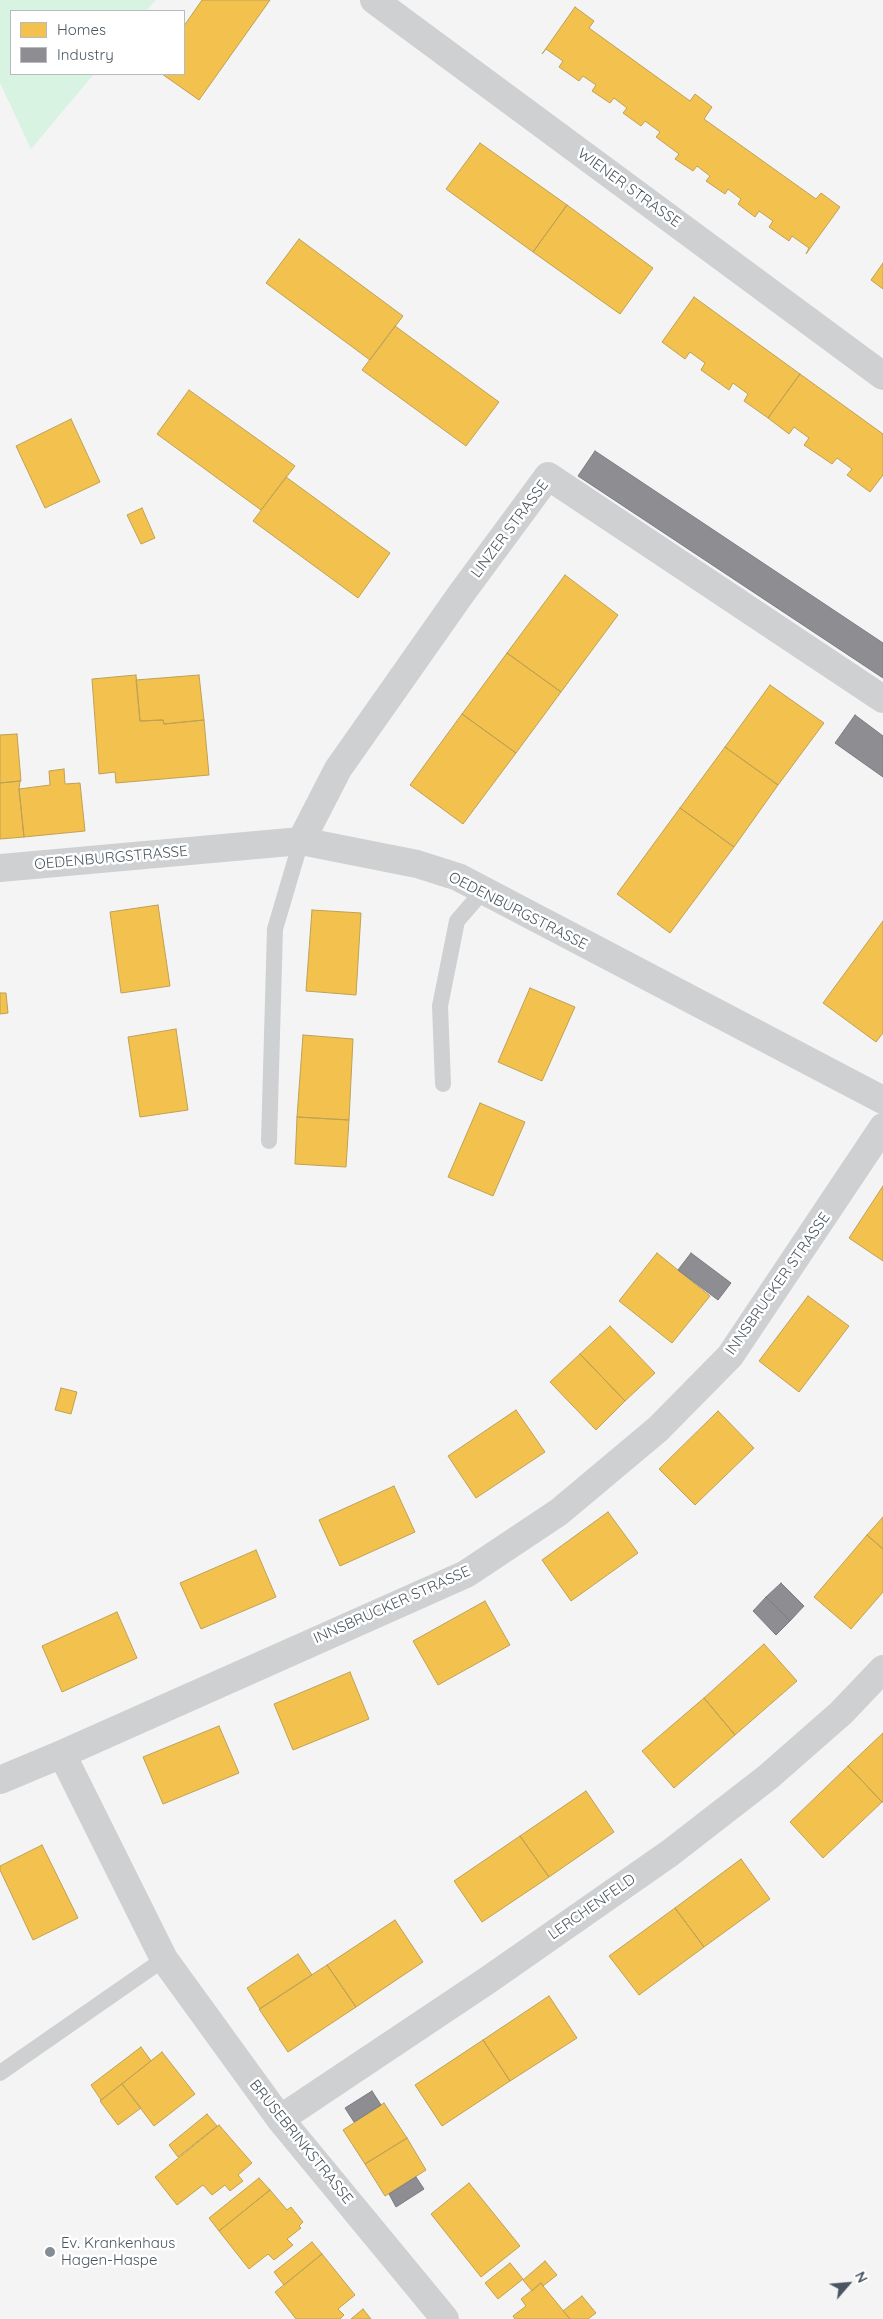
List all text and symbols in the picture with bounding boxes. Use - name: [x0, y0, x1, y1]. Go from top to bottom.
- legend: [10, 10, 185, 75]
- text: Homes: [57, 20, 106, 39]
- text: Industry: [57, 45, 114, 64]
- street label: WIENER STRASSE: [574, 145, 684, 231]
- street label: LINZER STRASSE: [467, 477, 553, 581]
- street label: OEDENBURGSTRASSE: [34, 842, 188, 874]
- street label: OEDENBURGSTRASSE: [445, 868, 591, 954]
- street label: INNSBRUCKER STRASSE: [722, 1209, 834, 1359]
- street label: INNSBRUCKER STRASSE: [311, 1562, 473, 1648]
- street label: LERCHENFELD: [545, 1870, 639, 1944]
- street label: BRUSEBRINKSTRASSE: [245, 2076, 357, 2208]
- place label: Ev. Krankenhaus Hagen-Haspe: [61, 2234, 175, 2269]
- marker: Ev. Krankenhaus Hagen-Haspe: [43, 2245, 57, 2259]
- north arrow: [823, 2259, 873, 2309]
- text: N: [851, 2269, 872, 2286]

